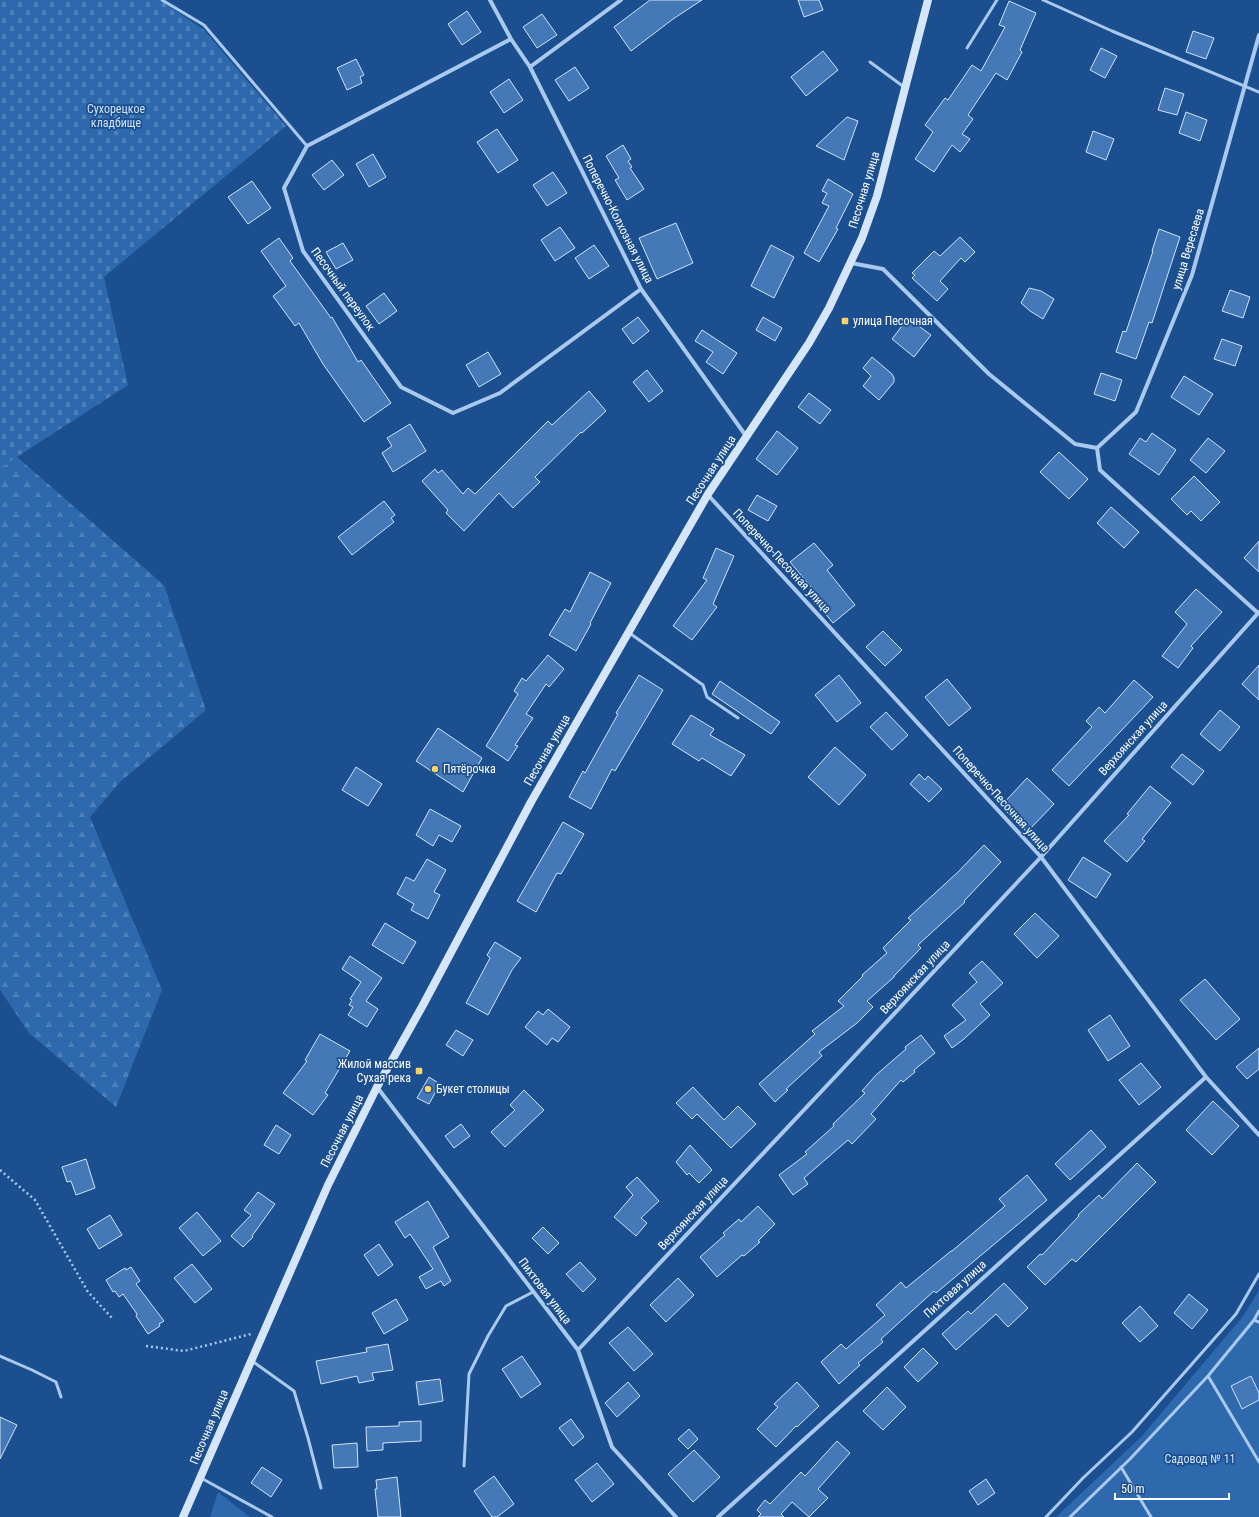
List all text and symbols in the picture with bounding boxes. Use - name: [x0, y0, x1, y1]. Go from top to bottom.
- park label: Сухорецкое кладбище: [87, 102, 145, 130]
- street label: Песочная улица: [846, 150, 882, 230]
- street label: Поперечно-Колхозная улица: [579, 152, 657, 286]
- street label: улица Вересаева: [1169, 206, 1207, 291]
- street label: Песочный переулок: [308, 245, 378, 334]
- place label: улица Песочная: [853, 314, 933, 328]
- marker: улица Песочная: [840, 316, 850, 326]
- street label: Песочная улица: [683, 433, 739, 507]
- street label: Поперечно-Песочная улица: [730, 506, 834, 616]
- street label: Верхоянская улица: [1096, 698, 1170, 778]
- street label: Песочная улица: [521, 712, 573, 788]
- street label: Поперечно-Песочная улица: [950, 743, 1052, 855]
- place label: Пятёрочка: [443, 762, 496, 776]
- marker: Пятёрочка: [430, 764, 440, 774]
- street label: Верхоянская улица: [877, 937, 953, 1017]
- place label: Жилой массив Сухая река: [338, 1057, 411, 1085]
- marker: Жилой массив Сухая река: [414, 1066, 424, 1076]
- place label: Букет столицы: [436, 1082, 510, 1096]
- marker: Букет столицы: [423, 1084, 433, 1094]
- street label: Песочная улица: [318, 1092, 366, 1170]
- street label: Верхоянская улица: [655, 1173, 731, 1253]
- street label: Пихтовая улица: [516, 1255, 575, 1327]
- street label: Пихтовая улица: [921, 1257, 989, 1321]
- street label: Песочная улица: [187, 1387, 231, 1466]
- park label: Садовод № 11: [1164, 1452, 1236, 1466]
- scale bar: [1115, 1475, 1229, 1501]
- text: 50 m: [1121, 1482, 1145, 1496]

